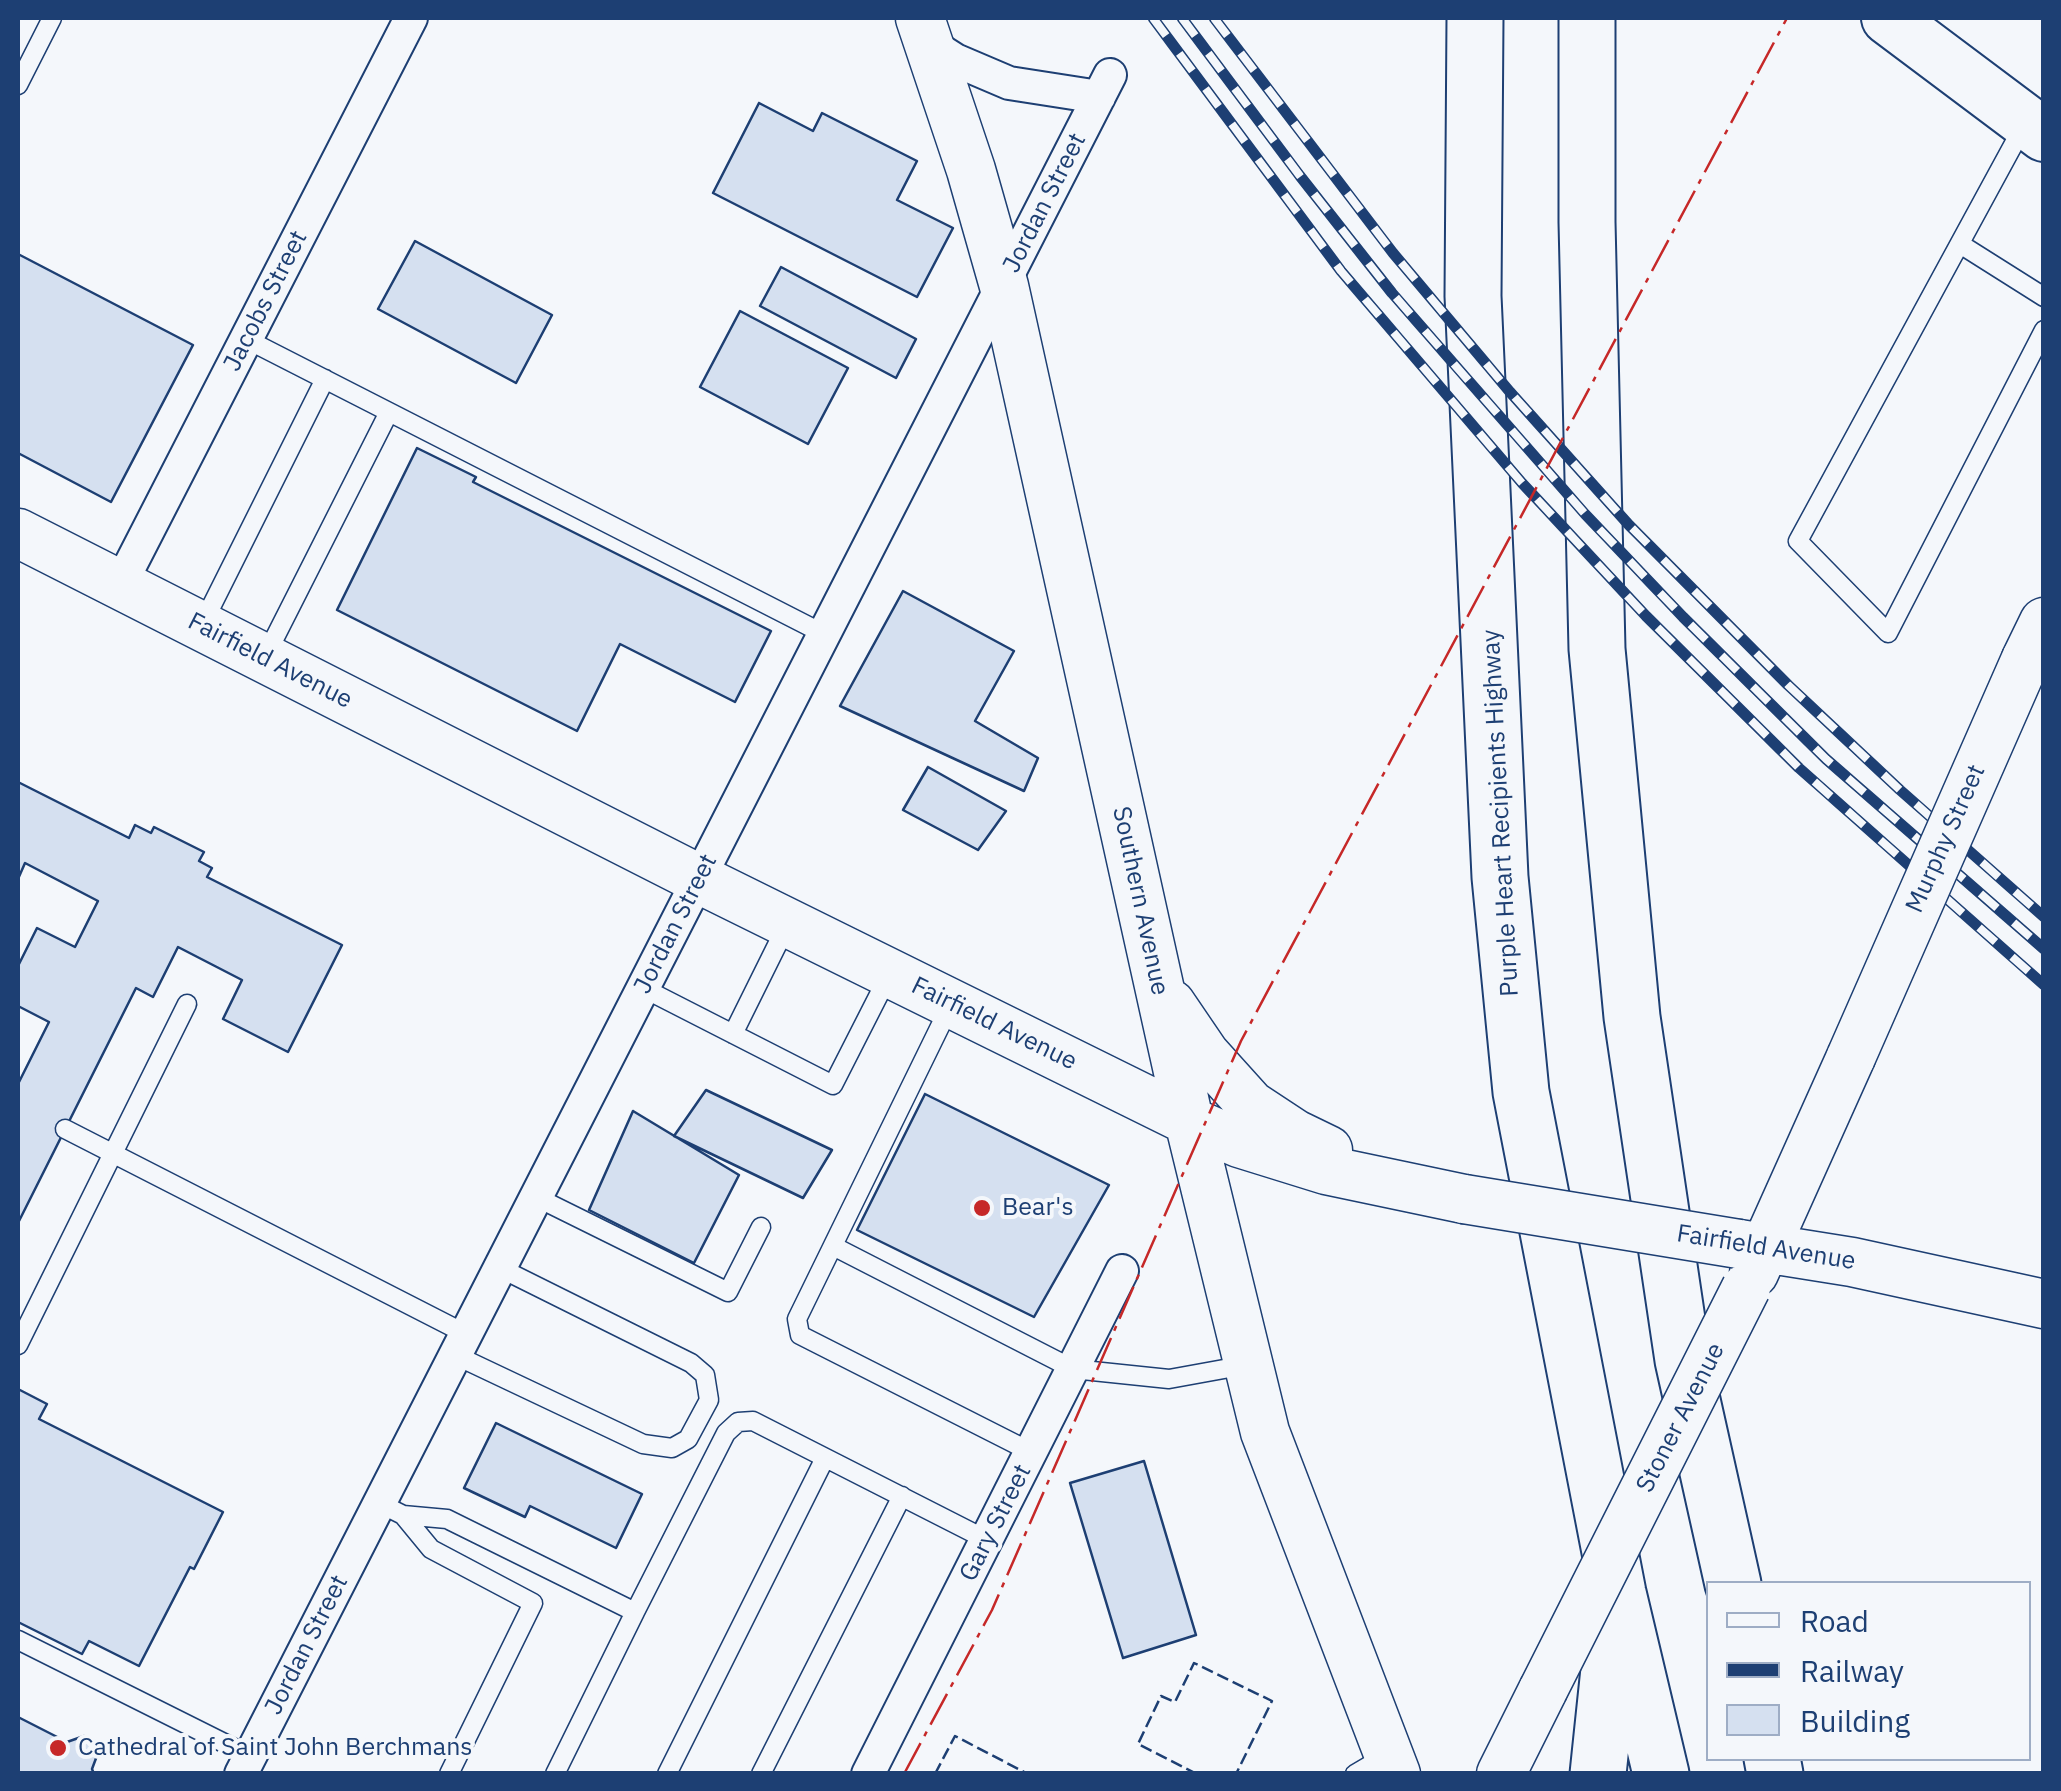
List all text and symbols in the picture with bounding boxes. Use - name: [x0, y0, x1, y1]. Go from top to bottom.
- street label: Jordan Street: [997, 128, 1093, 278]
- street label: Jacobs Street: [218, 226, 314, 376]
- street label: Fairfield Avenue: [183, 607, 357, 715]
- street label: Purple Heart Recipients Highway: [1476, 629, 1526, 997]
- street label: Murphy Street: [1900, 760, 1992, 918]
- street label: Southern Avenue: [1105, 804, 1175, 998]
- street label: Jordan Street: [628, 849, 724, 999]
- street label: Fairfield Avenue: [906, 971, 1082, 1077]
- place label: Bear's: [1002, 1193, 1074, 1223]
- marker: Bear's: [971, 1197, 993, 1219]
- street label: Fairfield Avenue: [1675, 1219, 1857, 1277]
- street label: Stoner Avenue: [1630, 1338, 1732, 1498]
- street label: Gary Street: [954, 1460, 1038, 1586]
- street label: Jordan Street: [259, 1570, 355, 1720]
- legend: [1706, 1581, 2031, 1761]
- text: Road: [1800, 1601, 1869, 1640]
- text: Railway: [1800, 1651, 1904, 1690]
- text: Building: [1800, 1701, 1910, 1740]
- place label: Cathedral of Saint John Berchmans: [78, 1733, 473, 1763]
- marker: Cathedral of Saint John Berchmans: [47, 1737, 69, 1759]

